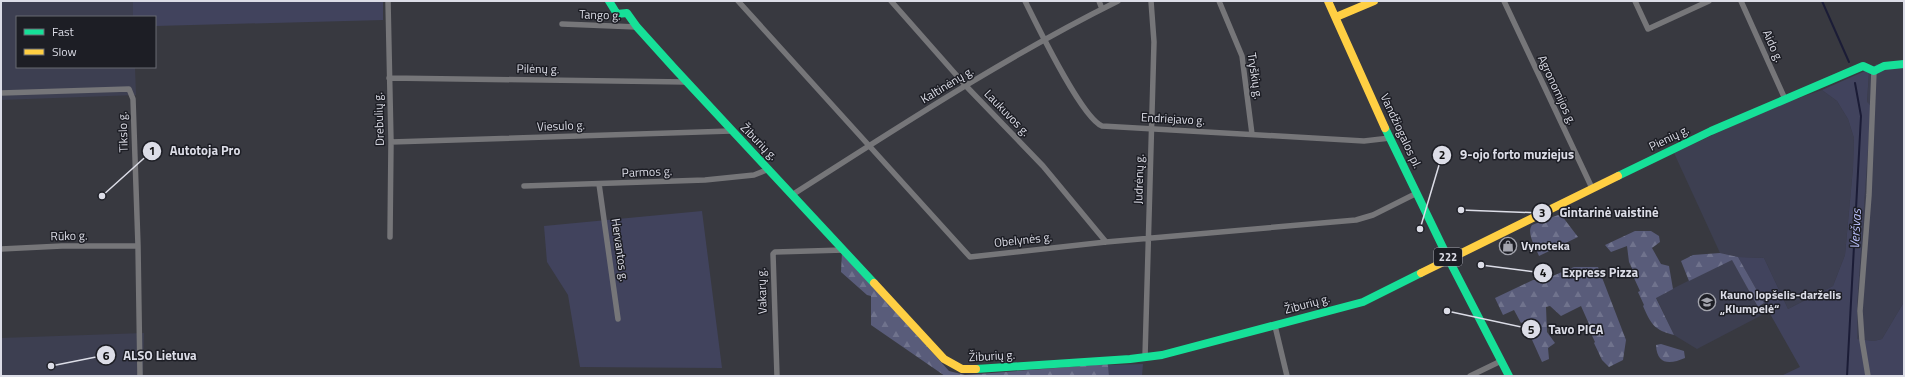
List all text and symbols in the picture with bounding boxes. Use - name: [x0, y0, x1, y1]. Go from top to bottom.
- street label: Tango g.: [579, 4, 621, 25]
- legend: [16, 16, 156, 68]
- text: Fast: [52, 22, 75, 41]
- street label: Aido g.: [1758, 26, 1789, 65]
- text: Slow: [52, 42, 77, 61]
- street label: Tryškių g.: [1242, 51, 1269, 101]
- street label: Agronomijos g.: [1533, 52, 1582, 128]
- street label: Pilėnų g.: [516, 59, 560, 78]
- street label: Kaltinėnų g.: [916, 61, 977, 108]
- street label: Laukuvos g.: [980, 85, 1035, 141]
- street label: Vandžiogalos pl.: [1376, 90, 1427, 172]
- street label: Drebulių g.: [368, 92, 389, 146]
- street label: Endriejavo g.: [1140, 107, 1206, 130]
- street label: Tikslo g.: [112, 111, 133, 153]
- street label: Viesulo g.: [537, 115, 585, 136]
- street label: Žiburių g.: [736, 119, 782, 165]
- street label: Pienių g.: [1645, 120, 1692, 155]
- callout: Autotoja Pro: [142, 138, 249, 163]
- text: Autotoja Pro: [170, 140, 240, 160]
- text: 1: [149, 141, 155, 160]
- callout: 9-ojo forto muziejus: [1432, 142, 1582, 167]
- text: 9-ojo forto muziejus: [1460, 144, 1574, 164]
- text: 2: [1439, 145, 1445, 164]
- street label: Judrėnų g.: [1128, 153, 1149, 205]
- street label: Parmos g.: [621, 161, 673, 182]
- callout: Gintarinė vaistinė: [1532, 200, 1667, 225]
- text: Gintarinė vaistinė: [1559, 202, 1659, 222]
- text: 3: [1539, 203, 1545, 222]
- water label: Veršvas: [1844, 207, 1866, 250]
- street label: Hervantos g.: [607, 217, 634, 283]
- street label: Rūko g.: [50, 226, 88, 245]
- street label: Obelynės g.: [993, 227, 1053, 252]
- shop icon: Vynoteka: [1498, 236, 1518, 256]
- place label: Vynoteka: [1521, 236, 1570, 255]
- road number: 222: [1434, 248, 1462, 266]
- callout: Express Pizza: [1533, 260, 1646, 285]
- text: Express Pizza: [1562, 262, 1639, 282]
- text: 4: [1540, 263, 1547, 282]
- street label: Vakarų g.: [751, 268, 772, 314]
- place label: Kauno lopšelis-darželis „Klumpelė“: [1719, 285, 1841, 318]
- street label: Žiburių g.: [1282, 288, 1332, 319]
- school or university icon: Kauno lopšelis-darželis „Klumpelė“: [1697, 292, 1717, 312]
- callout: Tavo PICA: [1521, 317, 1612, 342]
- text: Tavo PICA: [1549, 319, 1604, 339]
- text: 5: [1528, 320, 1535, 339]
- callout: ALSO Lietuva: [96, 343, 205, 368]
- text: ALSO Lietuva: [123, 345, 197, 365]
- street label: Žiburių g.: [968, 345, 1016, 366]
- text: 6: [103, 346, 110, 365]

